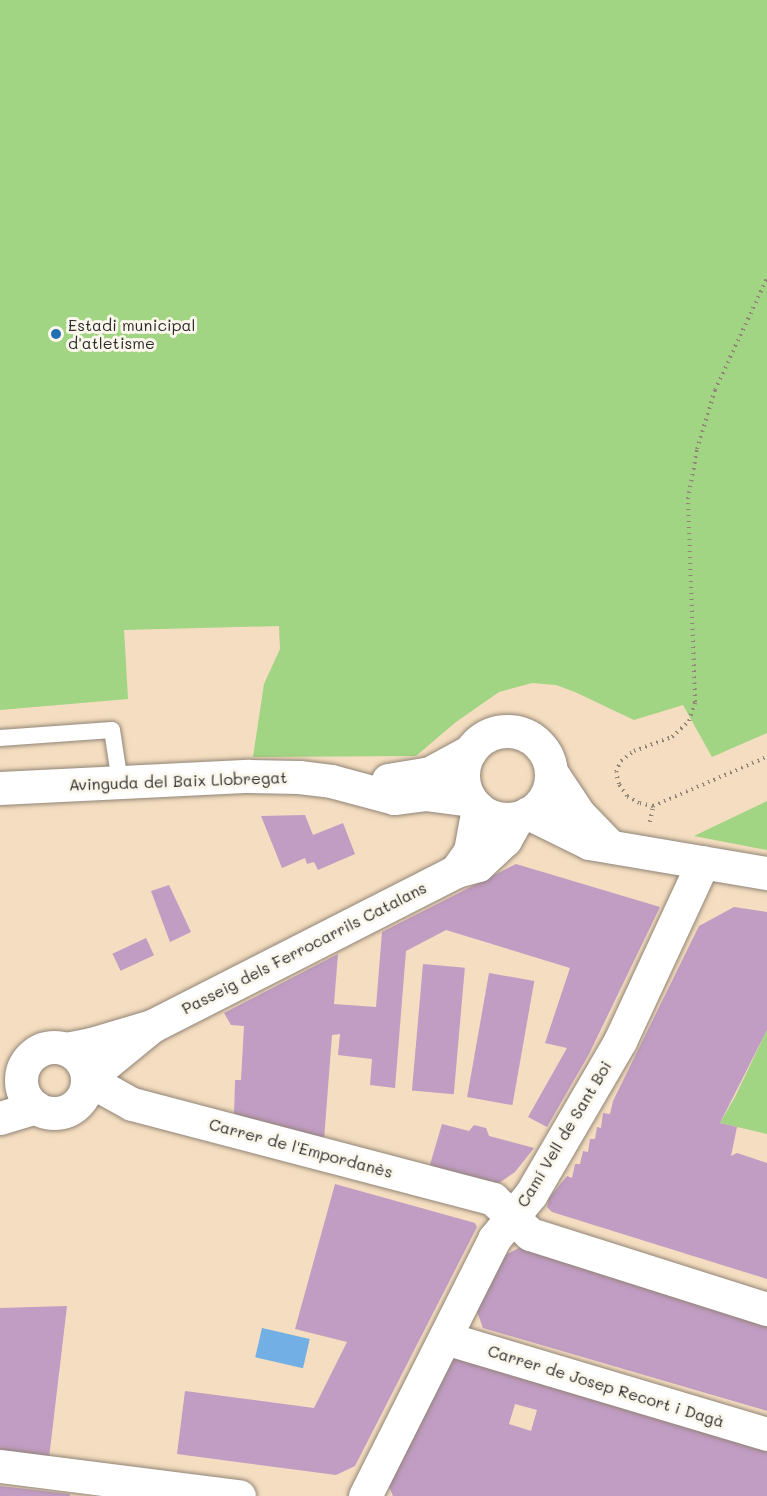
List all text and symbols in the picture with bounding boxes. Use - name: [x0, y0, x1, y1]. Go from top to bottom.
- place label: Estadi municipal d'atletisme: [68, 315, 196, 353]
- marker: Estadi municipal d'atletisme: [49, 327, 63, 341]
- street label: Avinguda del Baix Llobregat: [68, 768, 288, 794]
- street label: Passeig dels Ferrocarrils Catalans: [178, 878, 430, 1018]
- street label: Camí Vell de Sant Boi: [513, 1057, 615, 1211]
- street label: Carrer de l'Empordanès: [207, 1114, 395, 1182]
- street label: Carrer de Josep Recort i Dagà: [486, 1341, 726, 1431]

